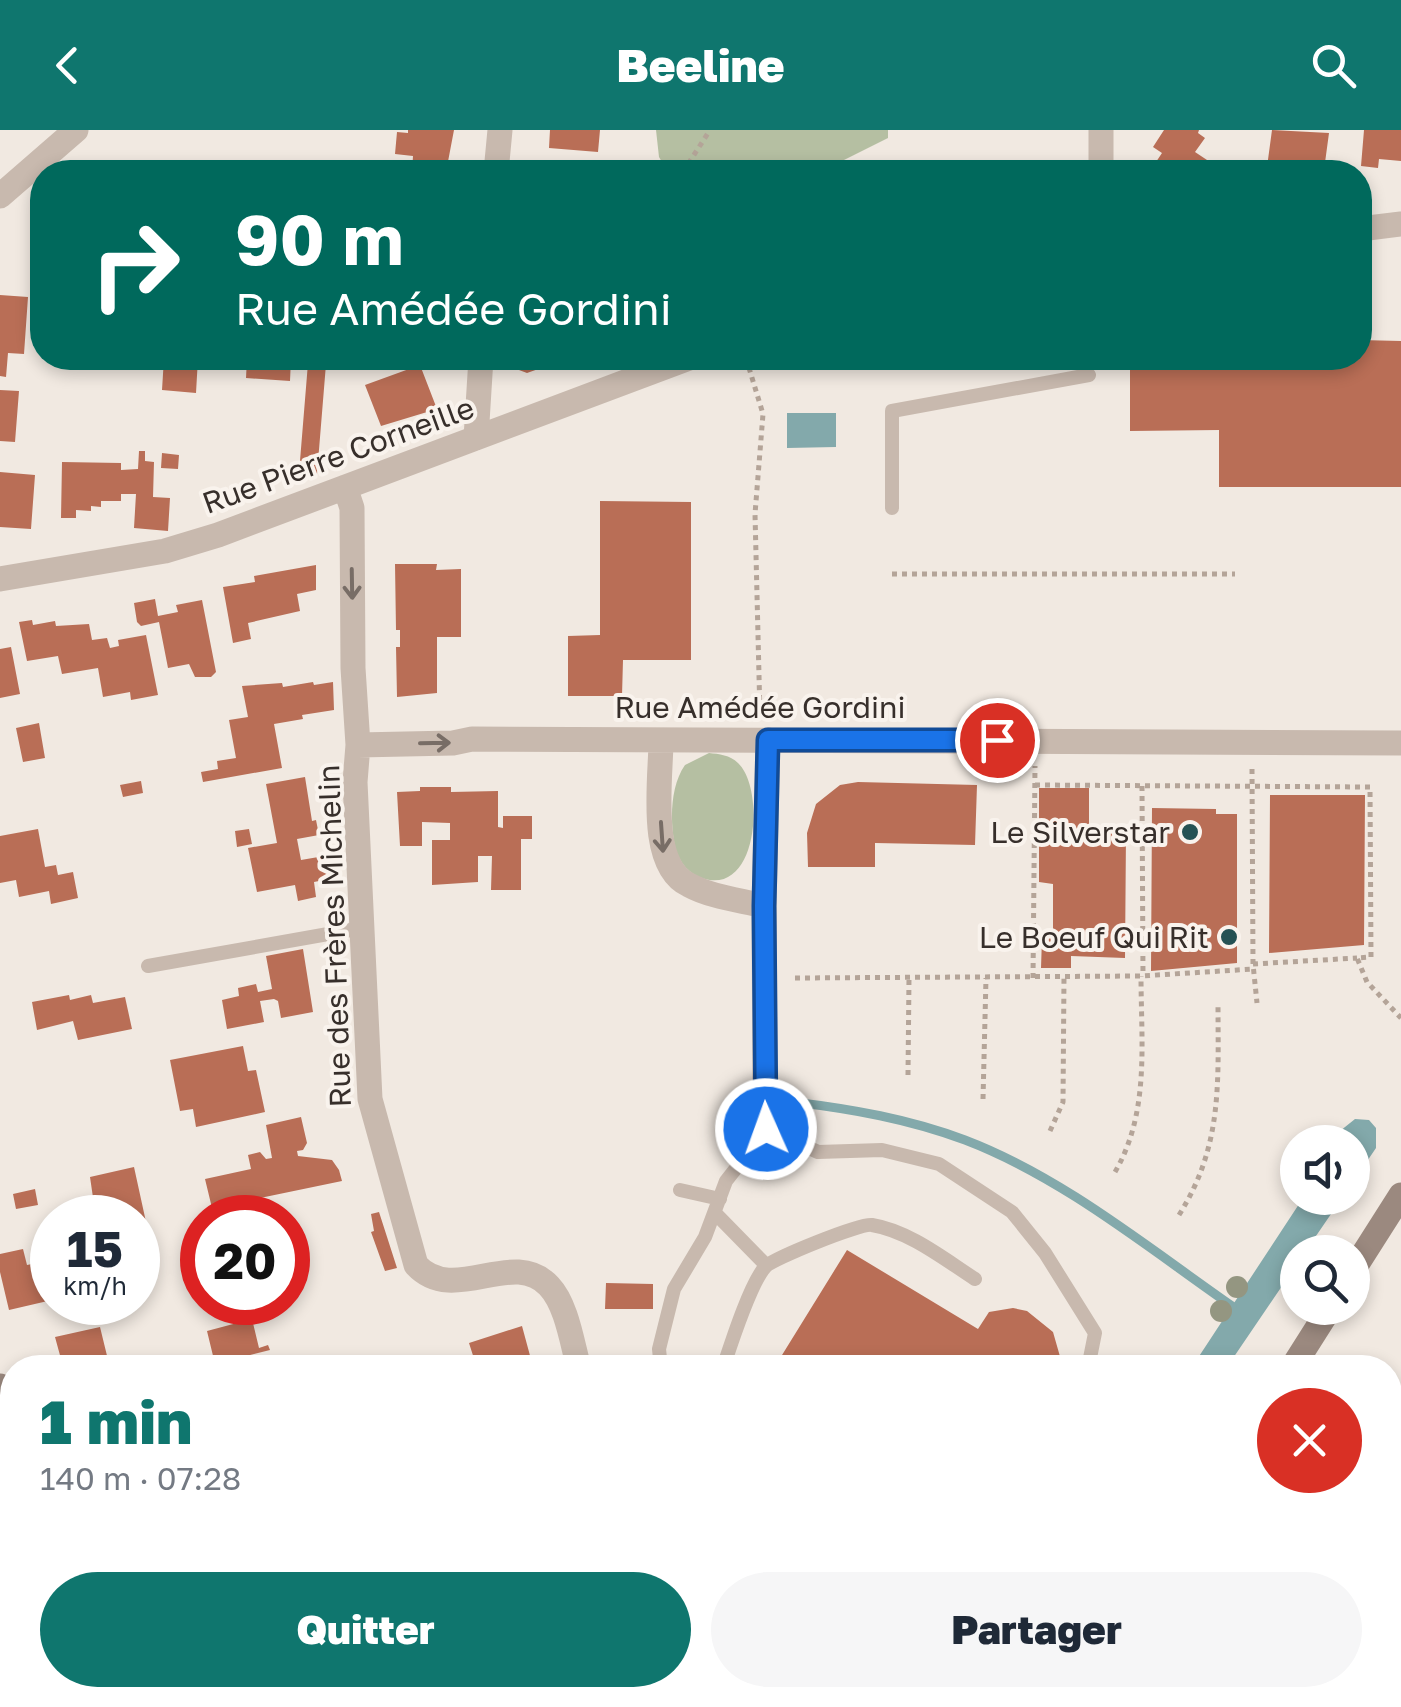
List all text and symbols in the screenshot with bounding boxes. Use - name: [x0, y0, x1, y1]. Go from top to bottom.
- icon: back: [40, 38, 95, 93]
- text: Beeline: [616, 38, 785, 92]
- icon: search: [1306, 38, 1361, 93]
- text: 90 m: [235, 196, 404, 280]
- icon: right: [70, 200, 200, 330]
- text: Rue Amédée Gordini: [235, 281, 672, 335]
- street label: Rue Pierre Corneille: [197, 389, 479, 521]
- one-way arrow: [343, 567, 362, 599]
- street label: Rue Amédée Gordini: [614, 689, 906, 725]
- pin: [955, 698, 1040, 783]
- icon: arrive: [970, 713, 1025, 768]
- one-way arrow: [418, 734, 450, 753]
- street label: Rue des Frères Michelin: [310, 764, 358, 1108]
- place label: Le Silverstar: [990, 814, 1170, 850]
- one-way arrow: [653, 821, 672, 853]
- marker: Le Silverstar: [1179, 821, 1201, 843]
- place label: Le Boeuf Qui Rit: [979, 919, 1209, 955]
- marker: Le Boeuf Qui Rit: [1218, 926, 1240, 948]
- position arrow: [714, 1077, 818, 1181]
- map controls: [1280, 1125, 1370, 1325]
- button: sound: [1280, 1125, 1370, 1215]
- speed limit sign: 20: [180, 1195, 310, 1325]
- text: 15: [67, 1218, 123, 1278]
- button: search: [1280, 1235, 1370, 1325]
- text: km/h: [63, 1270, 127, 1301]
- text: 1 min: [40, 1385, 192, 1457]
- button: close: [1257, 1388, 1362, 1493]
- text: 140 m · 07:28: [40, 1459, 241, 1497]
- button: Quitter: [40, 1572, 691, 1687]
- button: Partager: [711, 1572, 1362, 1687]

